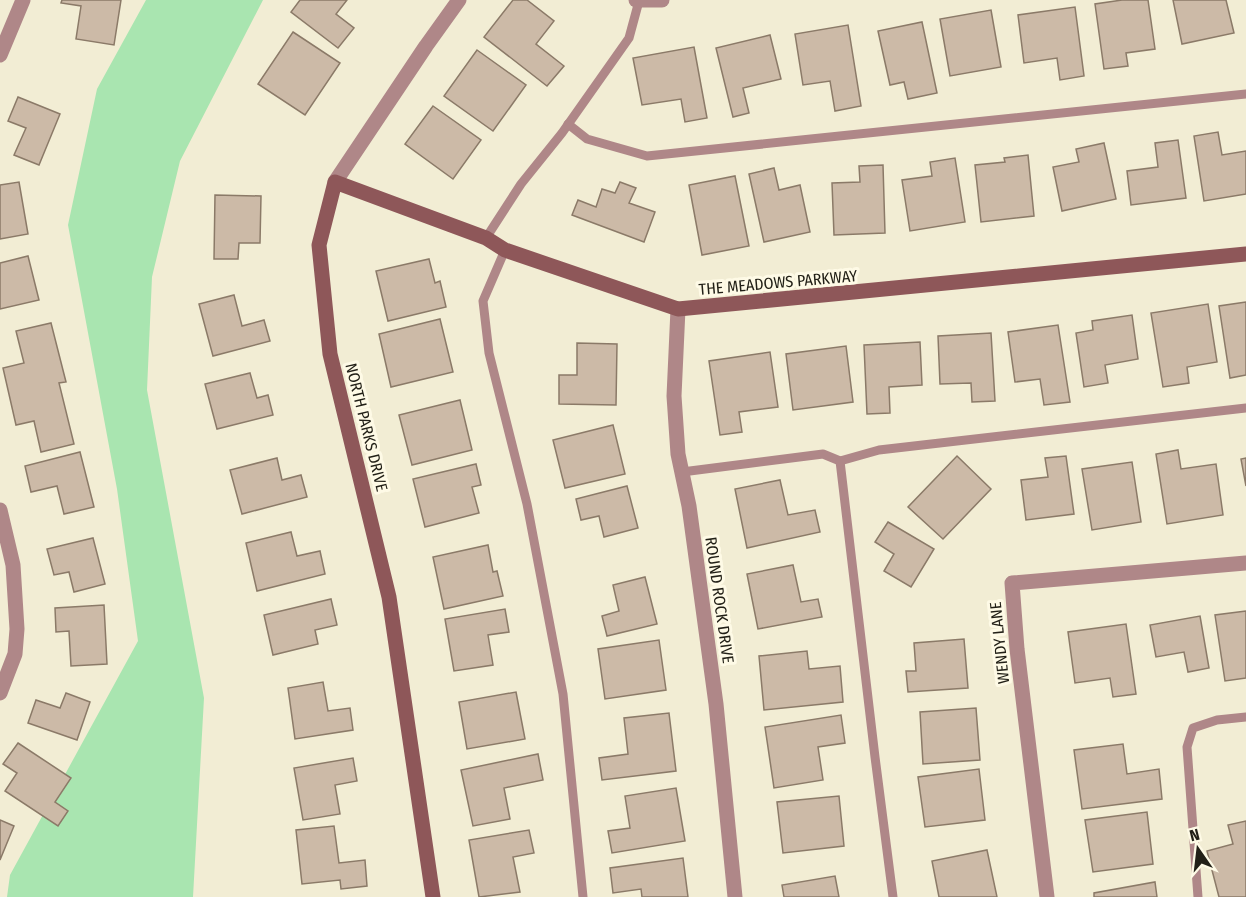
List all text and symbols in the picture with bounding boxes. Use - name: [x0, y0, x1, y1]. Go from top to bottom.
- street label: THE MEADOWS PARKWAY: [698, 266, 858, 299]
- street label: NORTH PARKS DRIVE: [341, 361, 392, 493]
- street label: ROUND ROCK DRIVE: [701, 536, 738, 665]
- street label: WENDY LANE: [986, 601, 1013, 685]
- north arrow: [1168, 819, 1228, 879]
- text: N: [1188, 825, 1201, 845]

